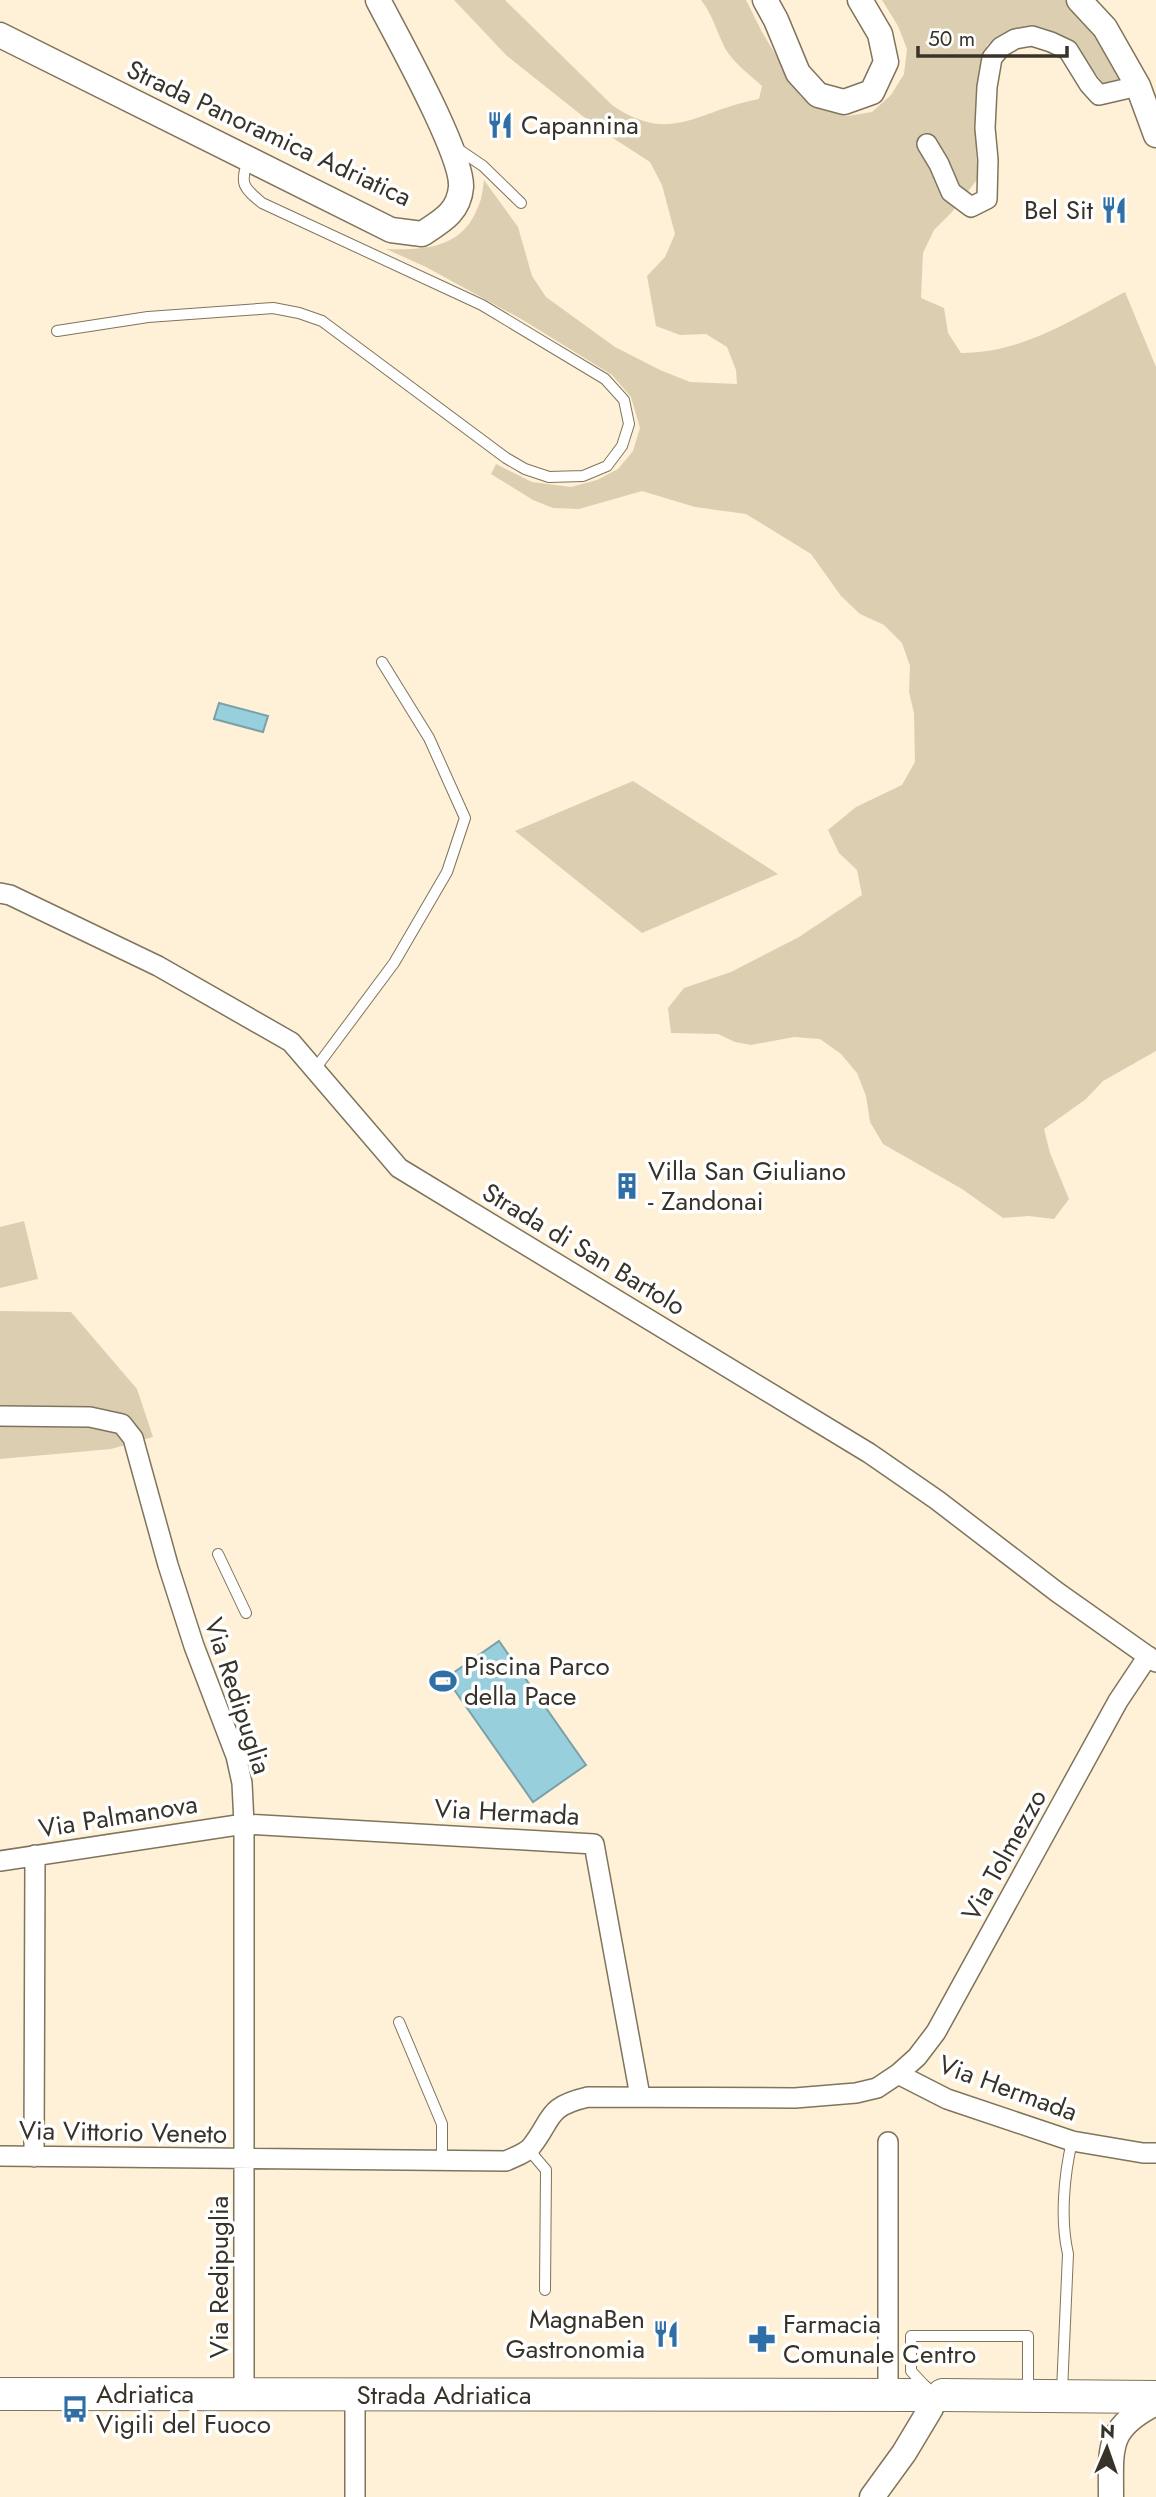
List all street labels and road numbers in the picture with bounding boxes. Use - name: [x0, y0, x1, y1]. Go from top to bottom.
- street label: Strada Panoramica Adriatica: [120, 50, 418, 216]
- street label: Strada di San Bartolo: [475, 1173, 693, 1325]
- street label: Via Redipuglia: [195, 1613, 281, 1779]
- street label: Via Tolmezzo: [952, 1782, 1056, 1928]
- street label: Via Palmanova: [36, 1785, 200, 1847]
- street label: Via Hermada: [433, 1789, 581, 1835]
- street label: Via Hermada: [933, 2045, 1083, 2131]
- street label: Via Vittorio Veneto: [18, 2111, 228, 2153]
- street label: Via Redipuglia: [200, 2196, 238, 2358]
- street label: Strada Adriatica: [356, 2376, 532, 2414]

